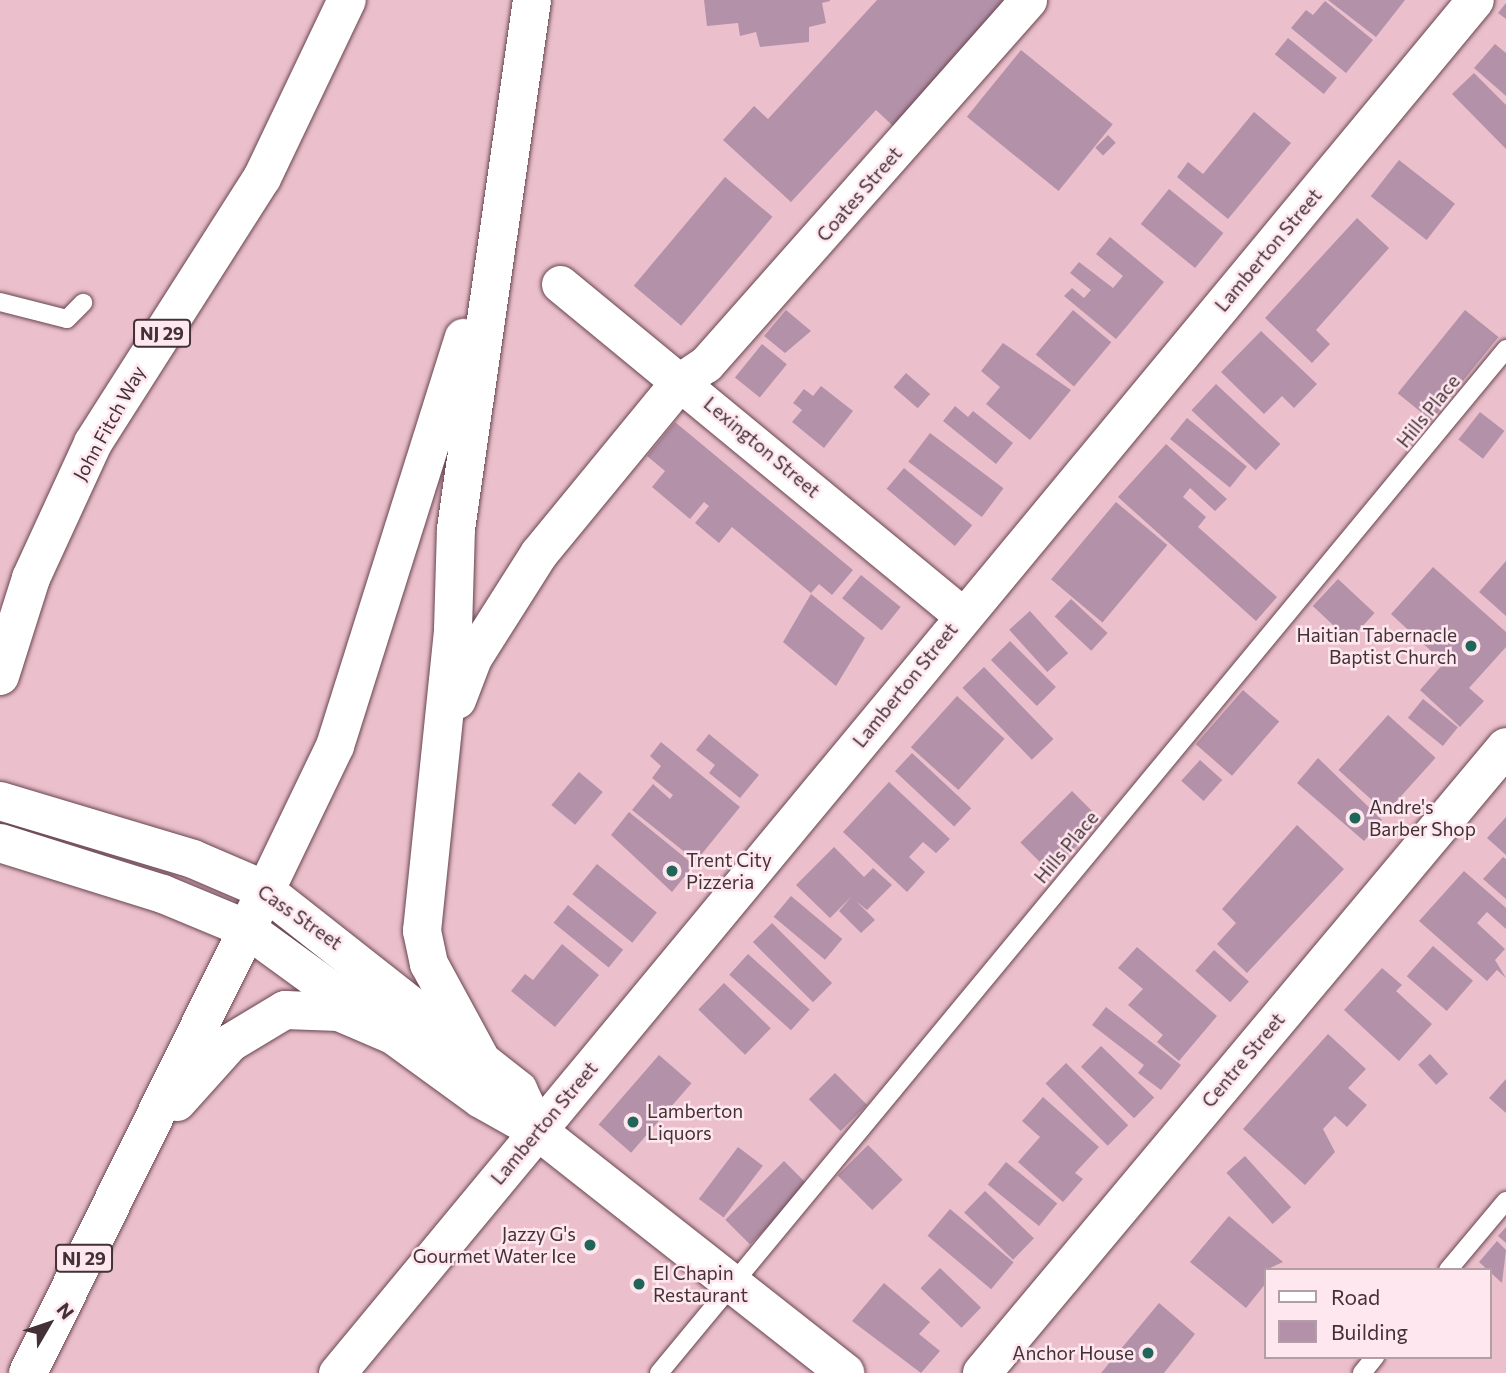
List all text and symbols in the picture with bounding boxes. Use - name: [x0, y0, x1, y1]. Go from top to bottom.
- street label: Coates Street: [812, 142, 906, 246]
- street label: Lamberton Street: [1210, 184, 1326, 316]
- road number: NJ 29: [132, 318, 192, 348]
- street label: John Fitch Way: [68, 362, 150, 484]
- street label: Hills Place: [1392, 370, 1464, 452]
- street label: Lexington Street: [699, 392, 825, 502]
- street label: Lamberton Street: [848, 618, 962, 752]
- place label: Haitian Tabernacle Baptist Church: [1296, 624, 1457, 668]
- marker: Haitian Tabernacle Baptist Church: [1463, 638, 1479, 654]
- place label: Andre's Barber Shop: [1369, 796, 1476, 840]
- street label: Hills Place: [1029, 806, 1103, 888]
- marker: Andre's Barber Shop: [1347, 810, 1363, 826]
- place label: Trent City Pizzeria: [686, 849, 772, 893]
- marker: Trent City Pizzeria: [664, 863, 680, 879]
- street label: Cass Street: [254, 880, 346, 954]
- street label: Centre Street: [1197, 1008, 1289, 1112]
- street label: Lamberton Street: [486, 1057, 602, 1189]
- place label: Lamberton Liquors: [647, 1100, 743, 1144]
- marker: Lamberton Liquors: [625, 1114, 641, 1130]
- place label: Jazzy G's Gourmet Water Ice: [413, 1223, 576, 1267]
- marker: Jazzy G's Gourmet Water Ice: [582, 1237, 598, 1253]
- road number: NJ 29: [54, 1244, 114, 1273]
- place label: El Chapin Restaurant: [653, 1262, 748, 1306]
- legend: [1264, 1268, 1492, 1359]
- marker: El Chapin Restaurant: [631, 1276, 647, 1292]
- text: Road: [1331, 1284, 1380, 1309]
- north arrow: [14, 1289, 84, 1359]
- text: N: [52, 1298, 79, 1323]
- text: Building: [1331, 1319, 1408, 1344]
- place label: Anchor House: [1012, 1342, 1134, 1364]
- marker: Anchor House: [1140, 1345, 1156, 1361]

